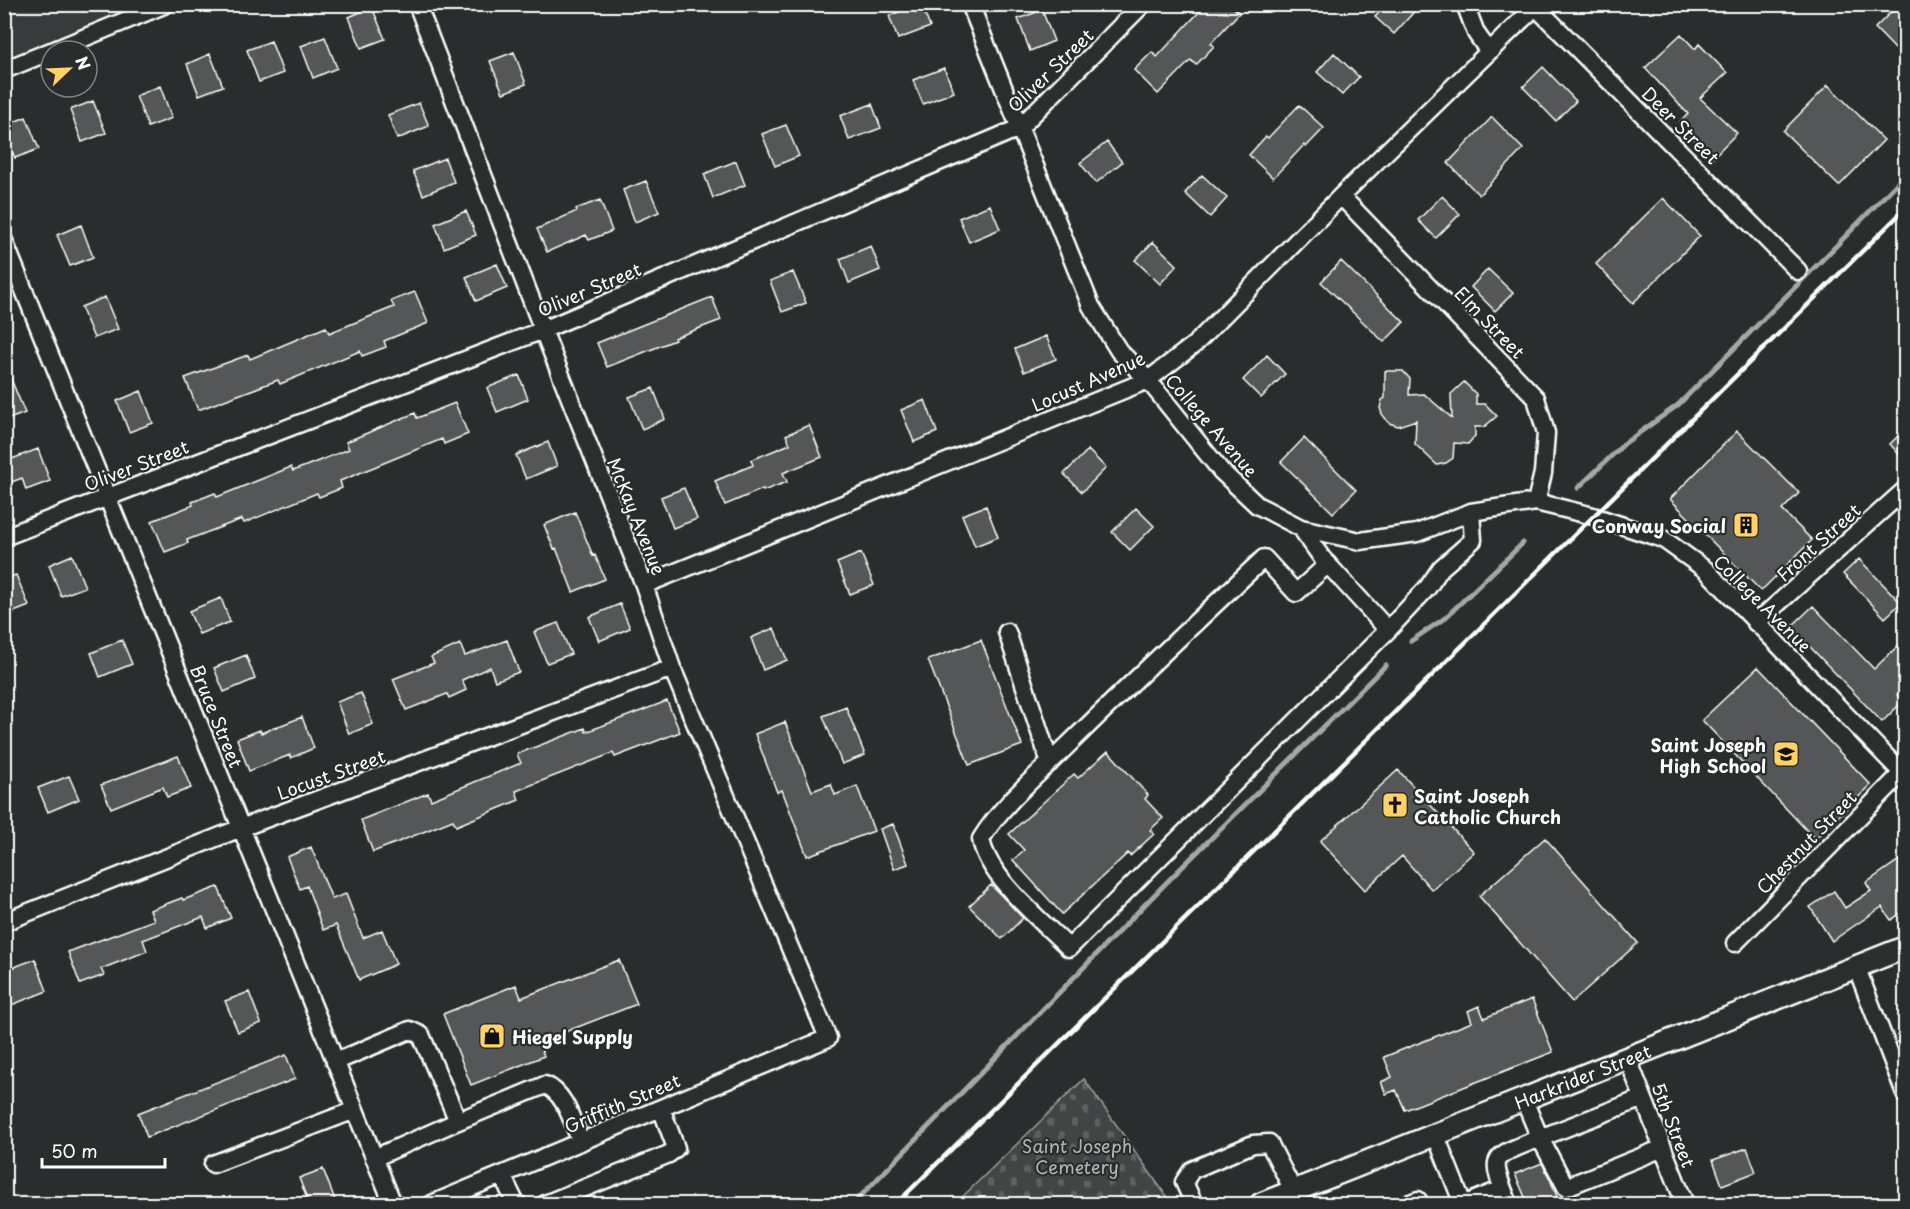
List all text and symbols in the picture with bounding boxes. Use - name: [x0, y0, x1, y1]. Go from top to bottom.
- street label: Oliver Street: [1001, 22, 1099, 118]
- north arrow: [39, 39, 99, 99]
- text: N: [70, 52, 97, 73]
- street label: Deer Street: [1636, 80, 1726, 170]
- street label: Oliver Street: [533, 255, 645, 323]
- street label: Elm Street: [1449, 280, 1531, 364]
- street label: Locust Avenue: [1027, 344, 1149, 418]
- street label: College Avenue: [1159, 367, 1265, 483]
- street label: Oliver Street: [80, 433, 192, 497]
- street label: McKay Avenue: [601, 453, 673, 579]
- street label: Front Street: [1770, 497, 1866, 587]
- building icon: Conway Social: [1731, 510, 1761, 540]
- place label: Conway Social: [1592, 512, 1726, 539]
- street label: College Avenue: [1708, 548, 1818, 658]
- street label: Bruce Street: [184, 660, 250, 772]
- place label: Saint Joseph High School: [1650, 731, 1766, 779]
- school or university icon: Saint Joseph High School: [1771, 739, 1801, 769]
- street label: Locust Street: [273, 742, 389, 806]
- place label: Saint Joseph Catholic Church: [1414, 782, 1561, 830]
- street label: Chestnut Street: [1750, 784, 1862, 900]
- church icon: Saint Joseph Catholic Church: [1380, 790, 1410, 820]
- shop icon: Hiegel Supply: [477, 1021, 507, 1051]
- place label: Hiegel Supply: [512, 1023, 633, 1050]
- street label: Harkrider Street: [1510, 1037, 1655, 1115]
- street label: Griffith Street: [560, 1066, 684, 1140]
- street label: 5th Street: [1646, 1079, 1702, 1171]
- scale bar: [42, 1131, 165, 1169]
- park label: Saint Joseph Cemetery: [1022, 1132, 1132, 1180]
- text: 50 m: [51, 1137, 98, 1164]

